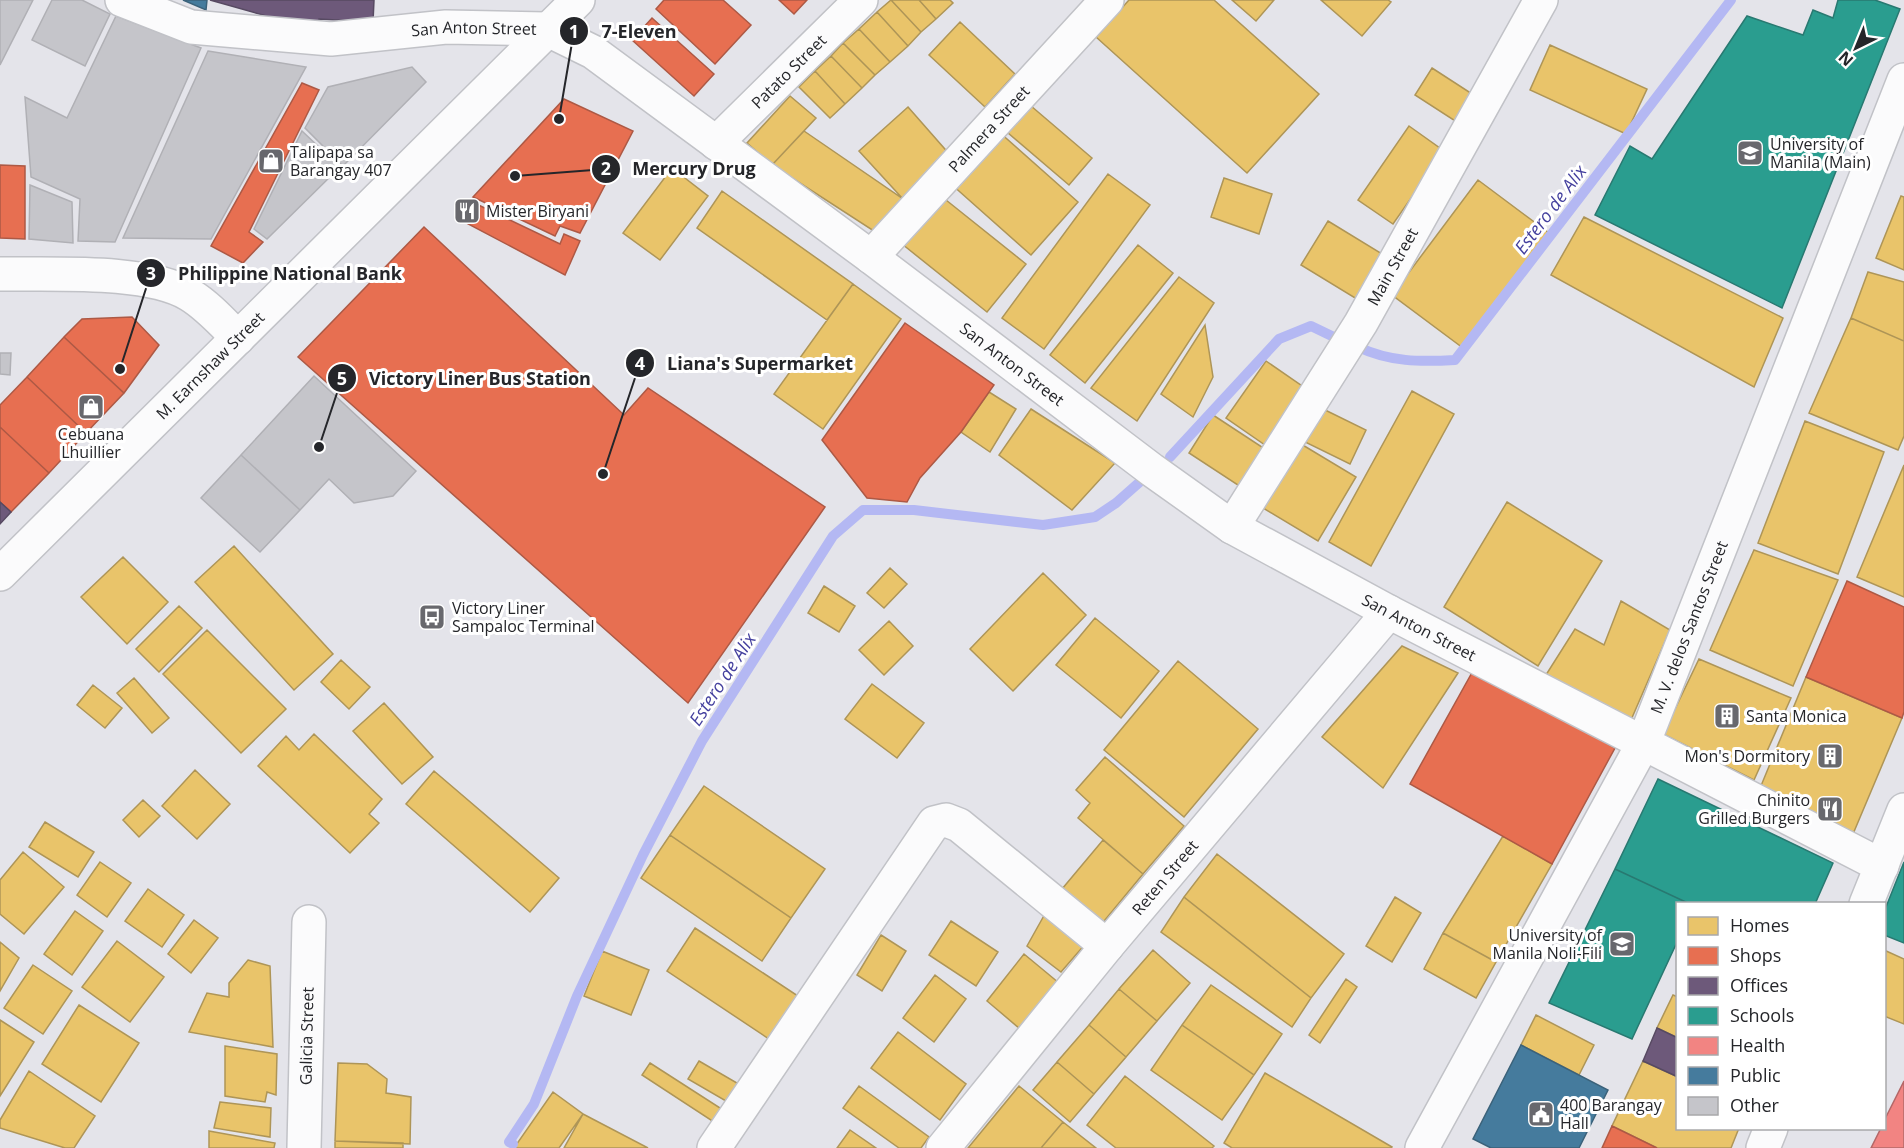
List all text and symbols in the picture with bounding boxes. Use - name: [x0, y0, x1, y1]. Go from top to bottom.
- callout: 7-Eleven: [559, 13, 688, 49]
- street label: San Anton Street: [410, 16, 537, 42]
- north arrow: [1826, 18, 1886, 78]
- text: 1: [569, 19, 579, 43]
- text: 7-Eleven: [602, 19, 677, 43]
- street label: Patato Street: [746, 29, 831, 113]
- text: N: [1834, 46, 1858, 71]
- street label: Palmera Street: [943, 80, 1034, 177]
- place label: University of Manila (Main): [1770, 133, 1871, 173]
- school or university icon: University of Manila (Main): [1735, 138, 1765, 168]
- place label: Talipapa sa Barangay 407: [290, 141, 392, 181]
- shop icon: Talipapa sa Barangay 407: [256, 146, 286, 176]
- callout: Mercury Drug: [591, 151, 768, 187]
- text: 2: [601, 156, 611, 180]
- text: Mercury Drug: [632, 156, 756, 180]
- water label: Estero de Alix: [1509, 158, 1592, 258]
- restaurant icon: Mister Biryani: [452, 196, 482, 226]
- place label: Mister Biryani: [486, 200, 589, 222]
- street label: Main Street: [1362, 223, 1423, 309]
- callout: Philippine National Bank: [136, 255, 414, 291]
- text: 3: [146, 261, 156, 285]
- text: Philippine National Bank: [178, 261, 403, 285]
- street label: M. Earnshaw Street: [151, 307, 269, 424]
- street label: San Anton Street: [955, 317, 1069, 411]
- callout: Liana's Supermarket: [625, 345, 865, 381]
- text: 4: [635, 351, 645, 375]
- text: Liana's Supermarket: [667, 351, 853, 375]
- callout: Victory Liner Bus Station: [327, 360, 603, 396]
- text: 5: [337, 366, 347, 390]
- text: Victory Liner Bus Station: [369, 366, 591, 390]
- shop icon: Cebuana Lhuillier: [76, 392, 106, 422]
- place label: Cebuana Lhuillier: [58, 423, 124, 463]
- street label: M. V. delos Santos Street: [1645, 537, 1733, 717]
- street label: San Anton Street: [1358, 588, 1480, 666]
- place label: Victory Liner Sampaloc Terminal: [452, 597, 595, 637]
- bus stop icon: Victory Liner Sampaloc Terminal: [417, 602, 447, 632]
- water label: Estero de Alix: [683, 627, 762, 730]
- building icon: Santa Monica: [1712, 701, 1742, 731]
- place label: Santa Monica: [1746, 705, 1847, 727]
- building icon: Mon's Dormitory: [1815, 741, 1845, 771]
- place label: Mon's Dormitory: [1684, 745, 1811, 767]
- place label: Chinito Grilled Burgers: [1698, 789, 1810, 829]
- restaurant icon: Chinito Grilled Burgers: [1815, 794, 1845, 824]
- street label: Reten Street: [1127, 835, 1203, 920]
- legend: [1676, 902, 1886, 1130]
- text: Homes: [1730, 913, 1789, 937]
- place label: University of Manila Noli-Fili: [1493, 924, 1604, 964]
- school or university icon: University of Manila Noli-Fili: [1607, 929, 1637, 959]
- text: Shops: [1730, 943, 1781, 967]
- text: Offices: [1730, 973, 1788, 997]
- street label: Galicia Street: [294, 986, 319, 1085]
- text: Schools: [1730, 1003, 1794, 1027]
- text: Health: [1730, 1033, 1785, 1057]
- text: Public: [1730, 1063, 1781, 1087]
- text: Other: [1730, 1093, 1780, 1117]
- place label: 400 Barangay Hall: [1560, 1094, 1663, 1134]
- public building icon: 400 Barangay Hall: [1526, 1099, 1556, 1129]

